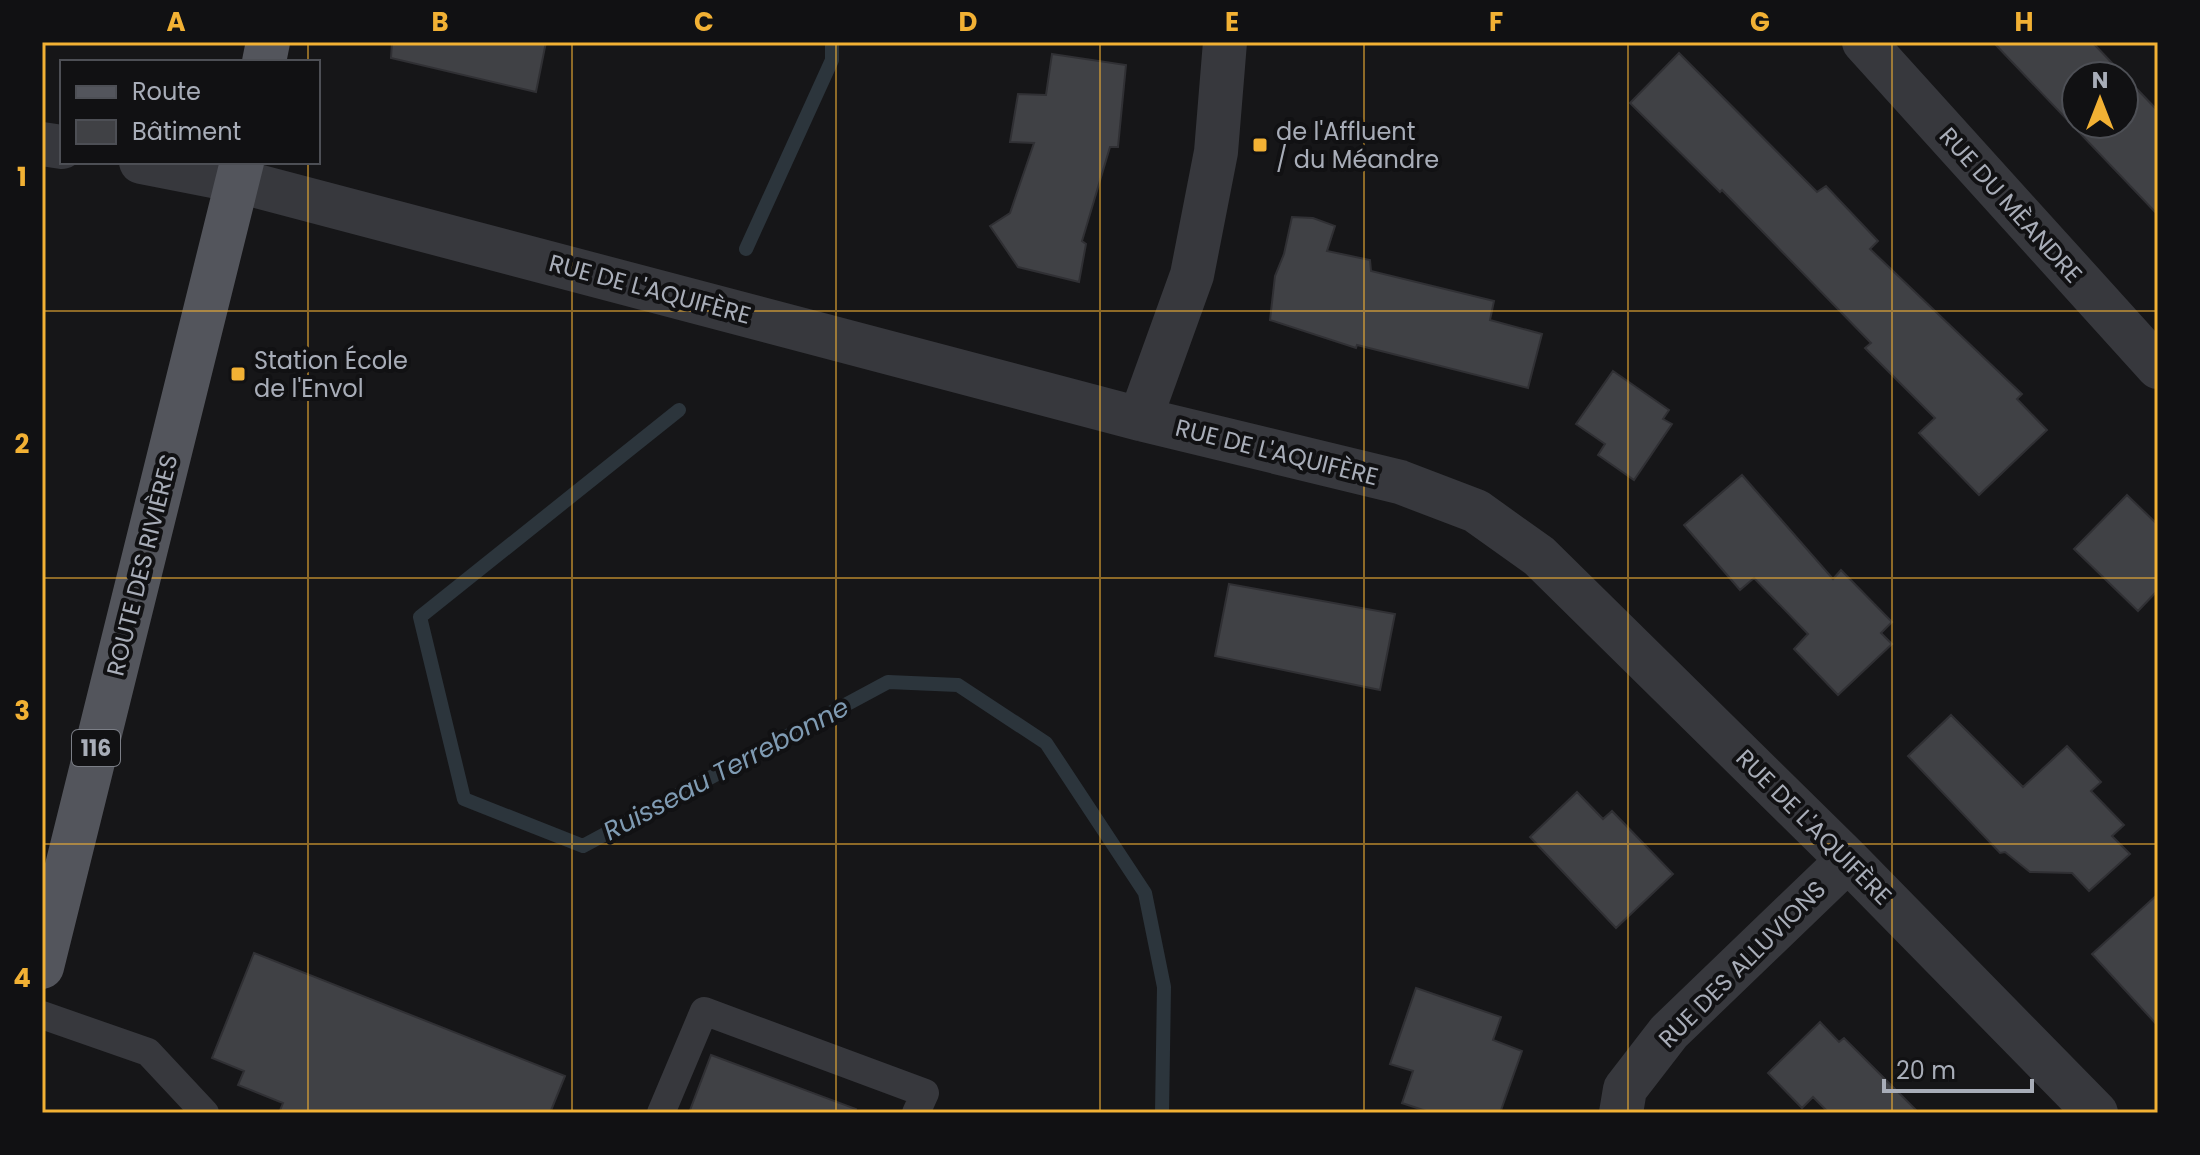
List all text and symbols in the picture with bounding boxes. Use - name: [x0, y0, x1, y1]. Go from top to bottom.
- text: A: [166, 4, 186, 40]
- text: B: [431, 4, 449, 40]
- text: C: [694, 4, 714, 40]
- text: D: [959, 4, 978, 40]
- text: E: [1225, 4, 1239, 40]
- text: F: [1489, 4, 1503, 40]
- text: G: [1750, 4, 1770, 40]
- text: H: [2014, 4, 2034, 40]
- legend: [60, 60, 320, 164]
- north arrow: [2060, 60, 2140, 140]
- text: N: [2092, 65, 2108, 96]
- text: Route: [132, 75, 201, 108]
- text: Bâtiment: [132, 115, 241, 148]
- place label: de l'Affluent / du Méandre: [1276, 115, 1439, 176]
- street label: RUE DU MÈANDRE: [1932, 120, 2090, 290]
- marker: de l'Affluent / du Méandre: [1251, 136, 1269, 154]
- text: 1: [17, 159, 27, 195]
- street label: RUE DE L'AQUIFÈRE: [545, 246, 755, 332]
- place label: Station École de l'Envol: [254, 344, 408, 405]
- marker: Station École de l'Envol: [229, 365, 247, 383]
- street label: RUE DE L'AQUIFÈRE: [1172, 411, 1382, 493]
- text: 2: [15, 426, 30, 462]
- street label: ROUTE DES RIVIÈRES: [99, 451, 185, 679]
- water label: Ruisseau Terrebonne: [597, 689, 855, 849]
- text: 3: [14, 693, 30, 729]
- road number: 116: [72, 730, 120, 766]
- street label: RUE DE L'AQUIFÈRE: [1729, 742, 1899, 912]
- street label: RUE DES ALLUVIONS: [1651, 873, 1833, 1055]
- text: 4: [13, 960, 31, 996]
- scale bar: [1884, 1043, 2032, 1093]
- text: 20 m: [1896, 1054, 1956, 1087]

